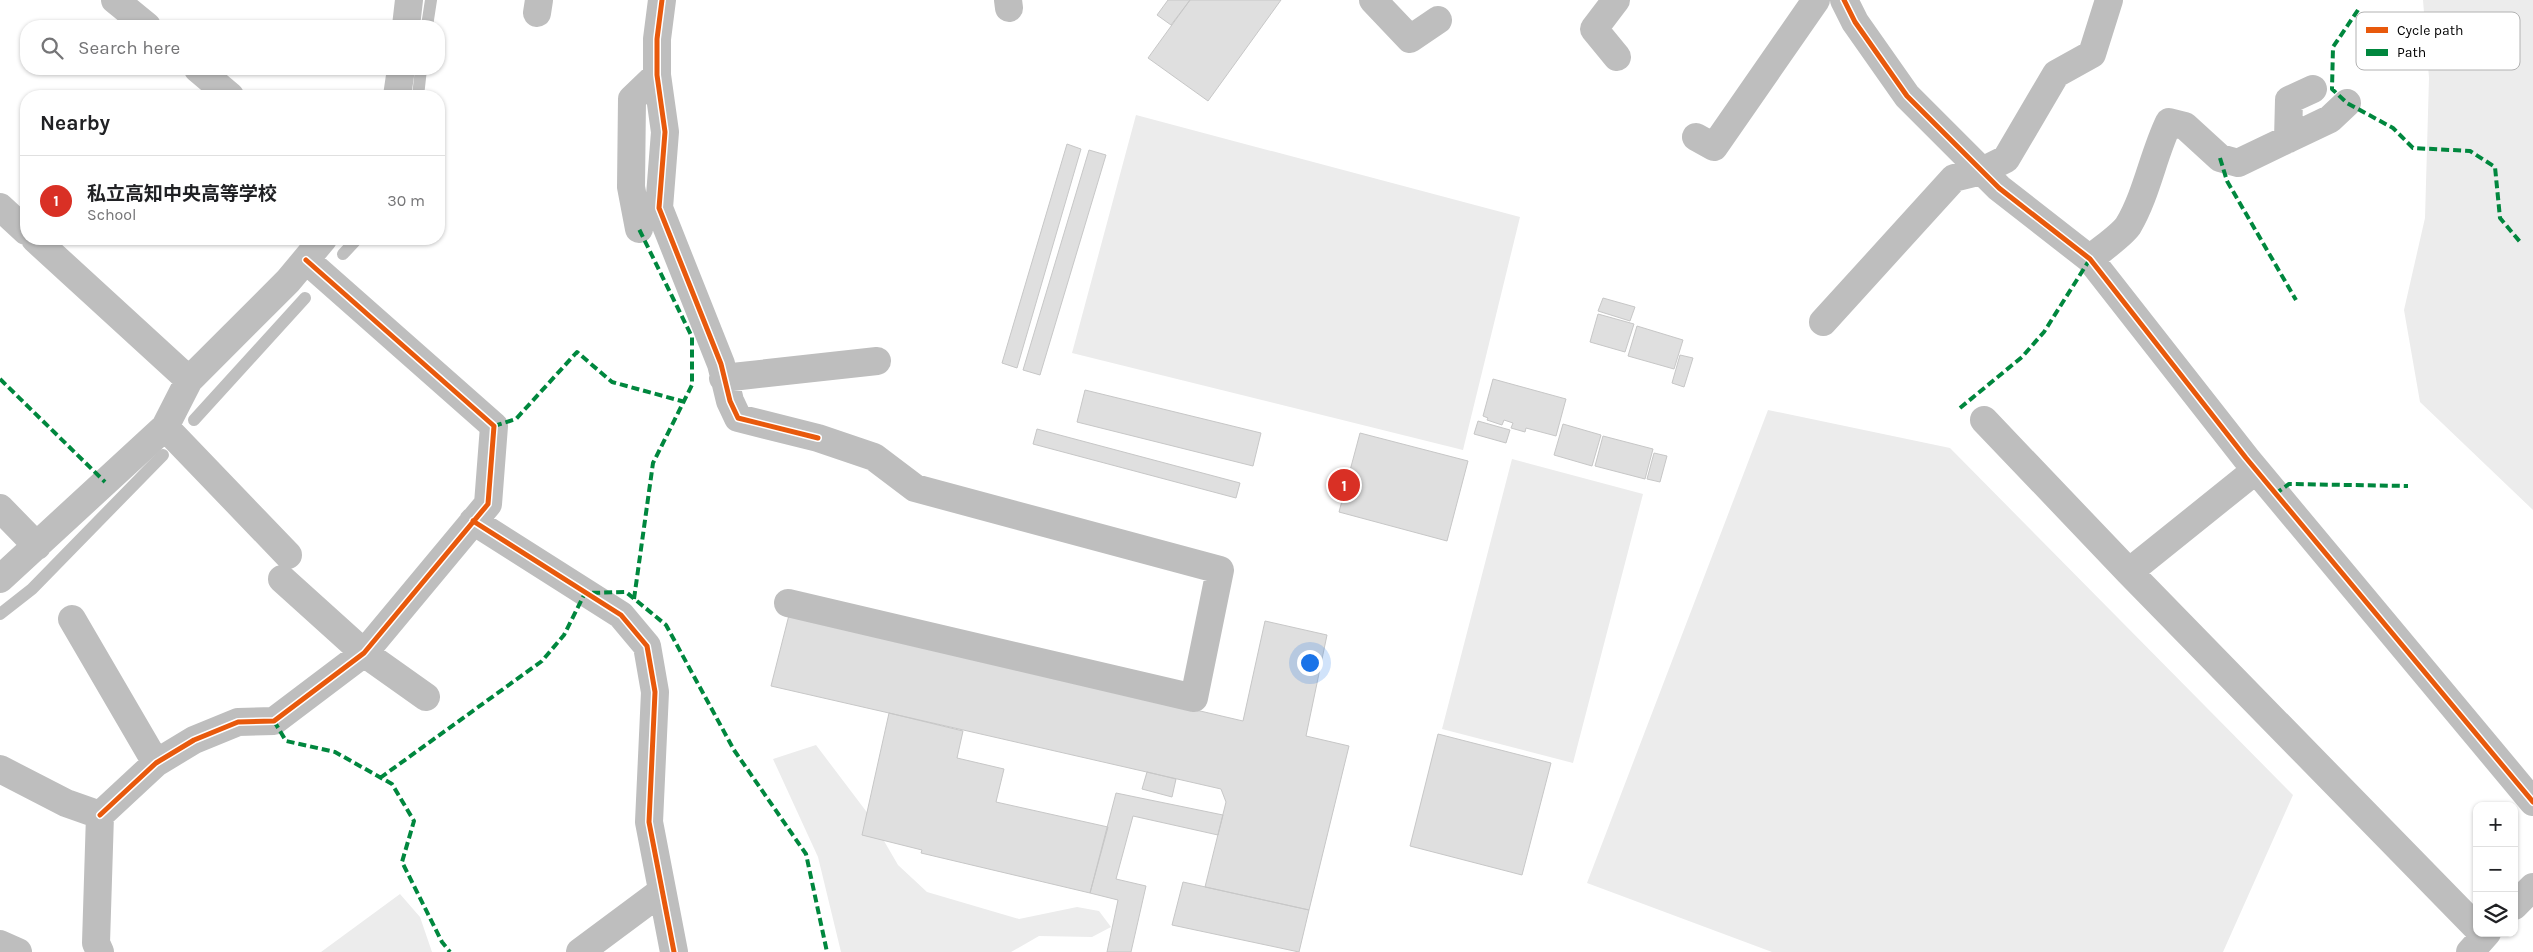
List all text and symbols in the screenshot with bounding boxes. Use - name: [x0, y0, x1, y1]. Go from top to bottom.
- legend: [2356, 12, 2520, 70]
- search box: [20, 20, 445, 75]
- text: Cycle path: [2397, 22, 2463, 39]
- icon: search: [38, 34, 66, 62]
- text: Search here: [78, 37, 180, 59]
- text: Path: [2397, 44, 2426, 61]
- text: Nearby: [40, 111, 110, 135]
- text: 私立高知中央高等学校: [87, 183, 277, 205]
- text: 1: [53, 191, 59, 210]
- text: 30 m: [387, 191, 425, 210]
- text: School: [87, 205, 137, 224]
- pin: 1: [1328, 466, 1360, 504]
- your location: [1297, 650, 1323, 676]
- map controls: [2473, 802, 2518, 937]
- button: +: [2473, 802, 2518, 847]
- button: −: [2473, 847, 2518, 892]
- button: layers: [2473, 892, 2518, 937]

